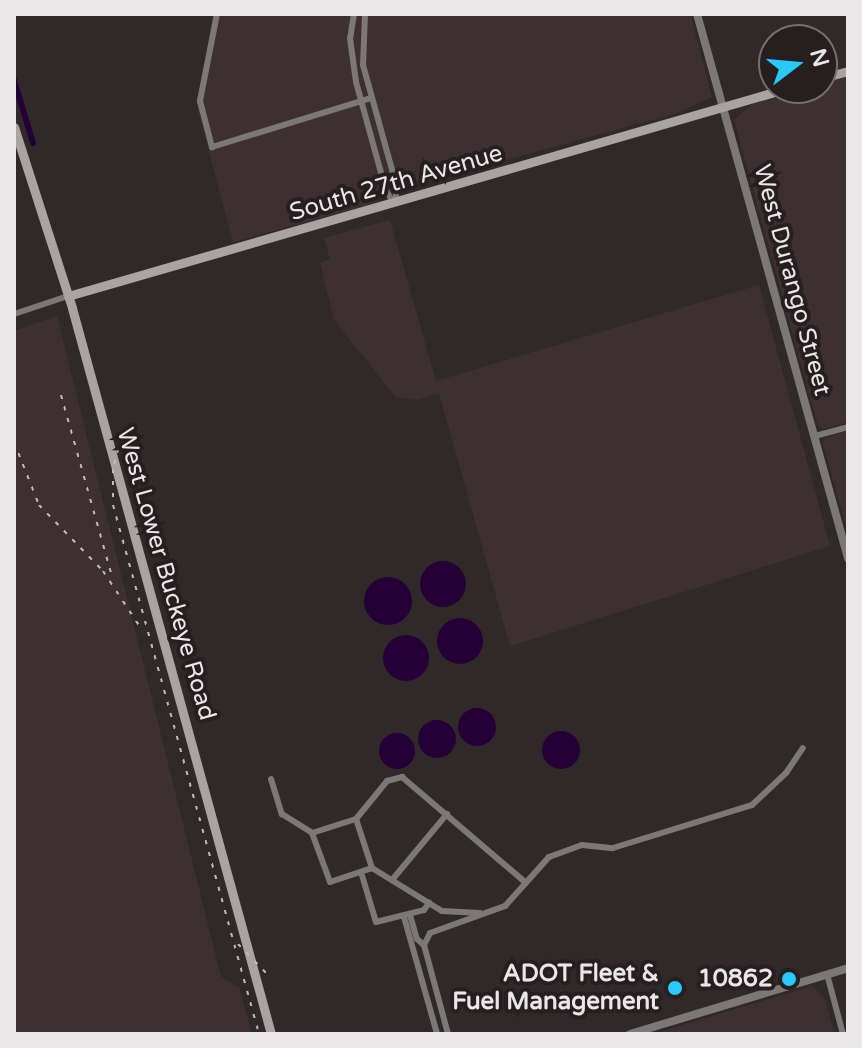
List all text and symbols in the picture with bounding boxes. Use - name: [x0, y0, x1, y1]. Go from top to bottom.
- north arrow: [758, 24, 838, 104]
- text: N: [804, 46, 834, 70]
- street label: South 27th Avenue: [286, 139, 506, 227]
- street label: West Durango Street: [747, 161, 837, 399]
- street label: West Lower Buckeye Road: [110, 425, 222, 723]
- place label: ADOT Fleet & Fuel Management: [452, 960, 659, 1016]
- place label: 10862: [698, 965, 773, 993]
- marker: 10862: [780, 970, 798, 988]
- marker: ADOT Fleet & Fuel Management: [666, 979, 684, 997]

